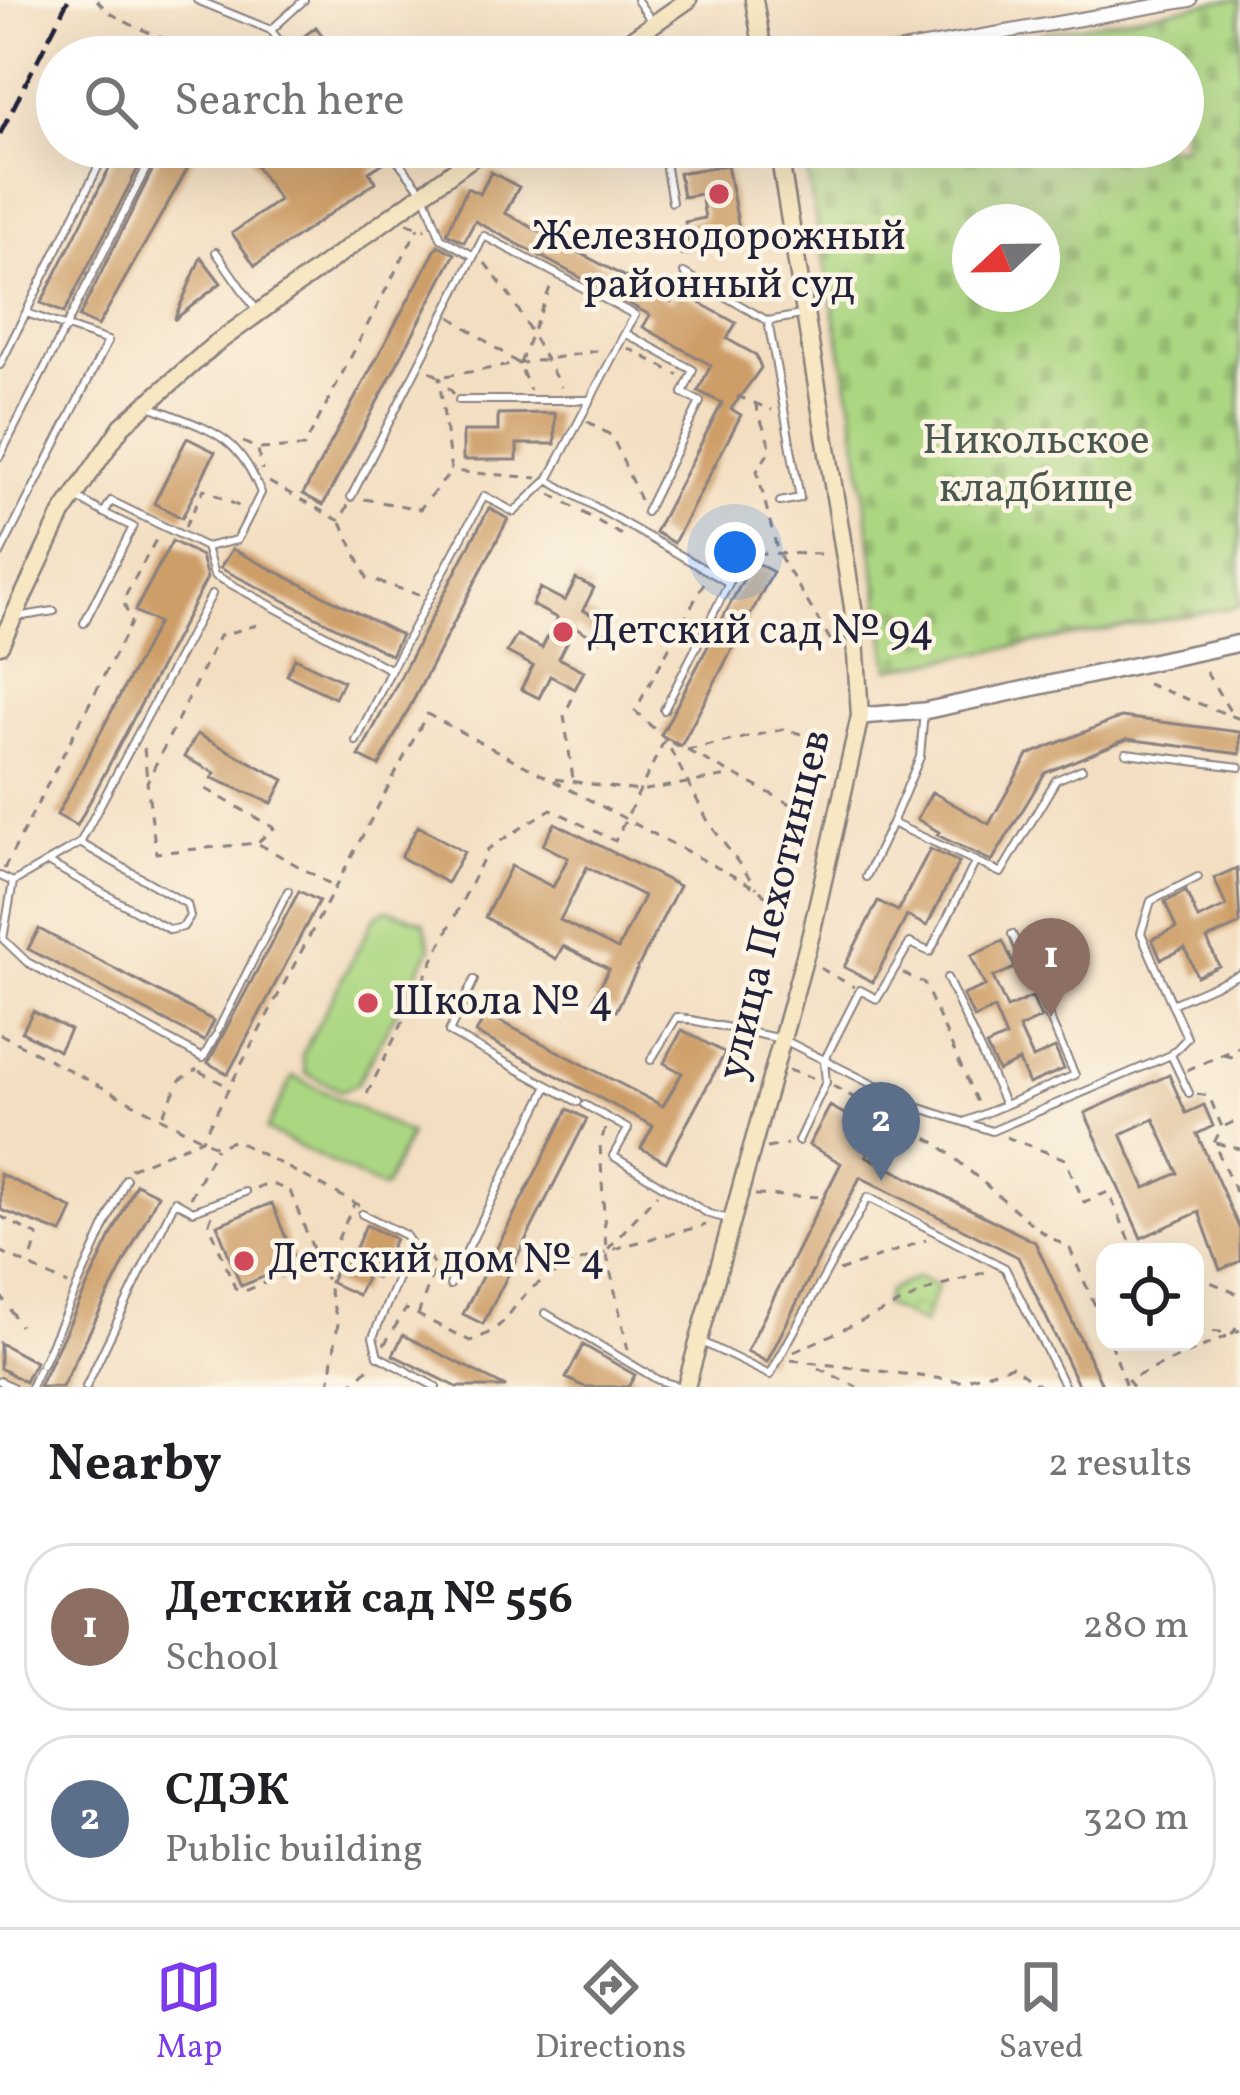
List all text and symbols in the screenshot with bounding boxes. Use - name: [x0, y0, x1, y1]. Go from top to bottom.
- search box: [36, 36, 1204, 168]
- icon: search: [78, 69, 144, 135]
- text: Search here: [174, 71, 405, 134]
- marker: Железнодорожный районный суд: [706, 181, 732, 207]
- north arrow: [952, 204, 1060, 312]
- place label: Железнодорожный районный суд: [532, 209, 906, 316]
- park label: Никольское кладбище: [922, 413, 1150, 520]
- your location: [705, 522, 765, 582]
- place label: Детский сад № 94: [587, 603, 934, 662]
- marker: Детский сад № 94: [550, 619, 576, 645]
- street label: улица Пехотинцев: [704, 724, 848, 1086]
- pin: 1: [1012, 918, 1090, 1017]
- place label: Школа № 4: [392, 974, 613, 1033]
- marker: Школа № 4: [355, 990, 381, 1016]
- pin: 2: [842, 1082, 920, 1181]
- place label: Детский дом № 4: [268, 1232, 605, 1291]
- map controls: [1096, 1243, 1204, 1351]
- button: locate: [1096, 1243, 1204, 1351]
- marker: Детский дом № 4: [231, 1248, 257, 1274]
- text: Nearby: [48, 1430, 222, 1501]
- text: 2 results: [1048, 1438, 1192, 1492]
- text: Детский сад № 556: [165, 1569, 573, 1632]
- text: 1: [82, 1600, 98, 1654]
- text: 280 m: [1082, 1600, 1189, 1654]
- text: School: [165, 1632, 279, 1686]
- text: СДЭК: [165, 1761, 289, 1824]
- text: 2: [80, 1792, 100, 1846]
- text: 320 m: [1083, 1792, 1189, 1846]
- text: Public building: [165, 1824, 423, 1878]
- tab: Map: [156, 1954, 222, 2072]
- tab: Directions: [535, 1954, 686, 2072]
- tab: Saved: [999, 1954, 1084, 2072]

